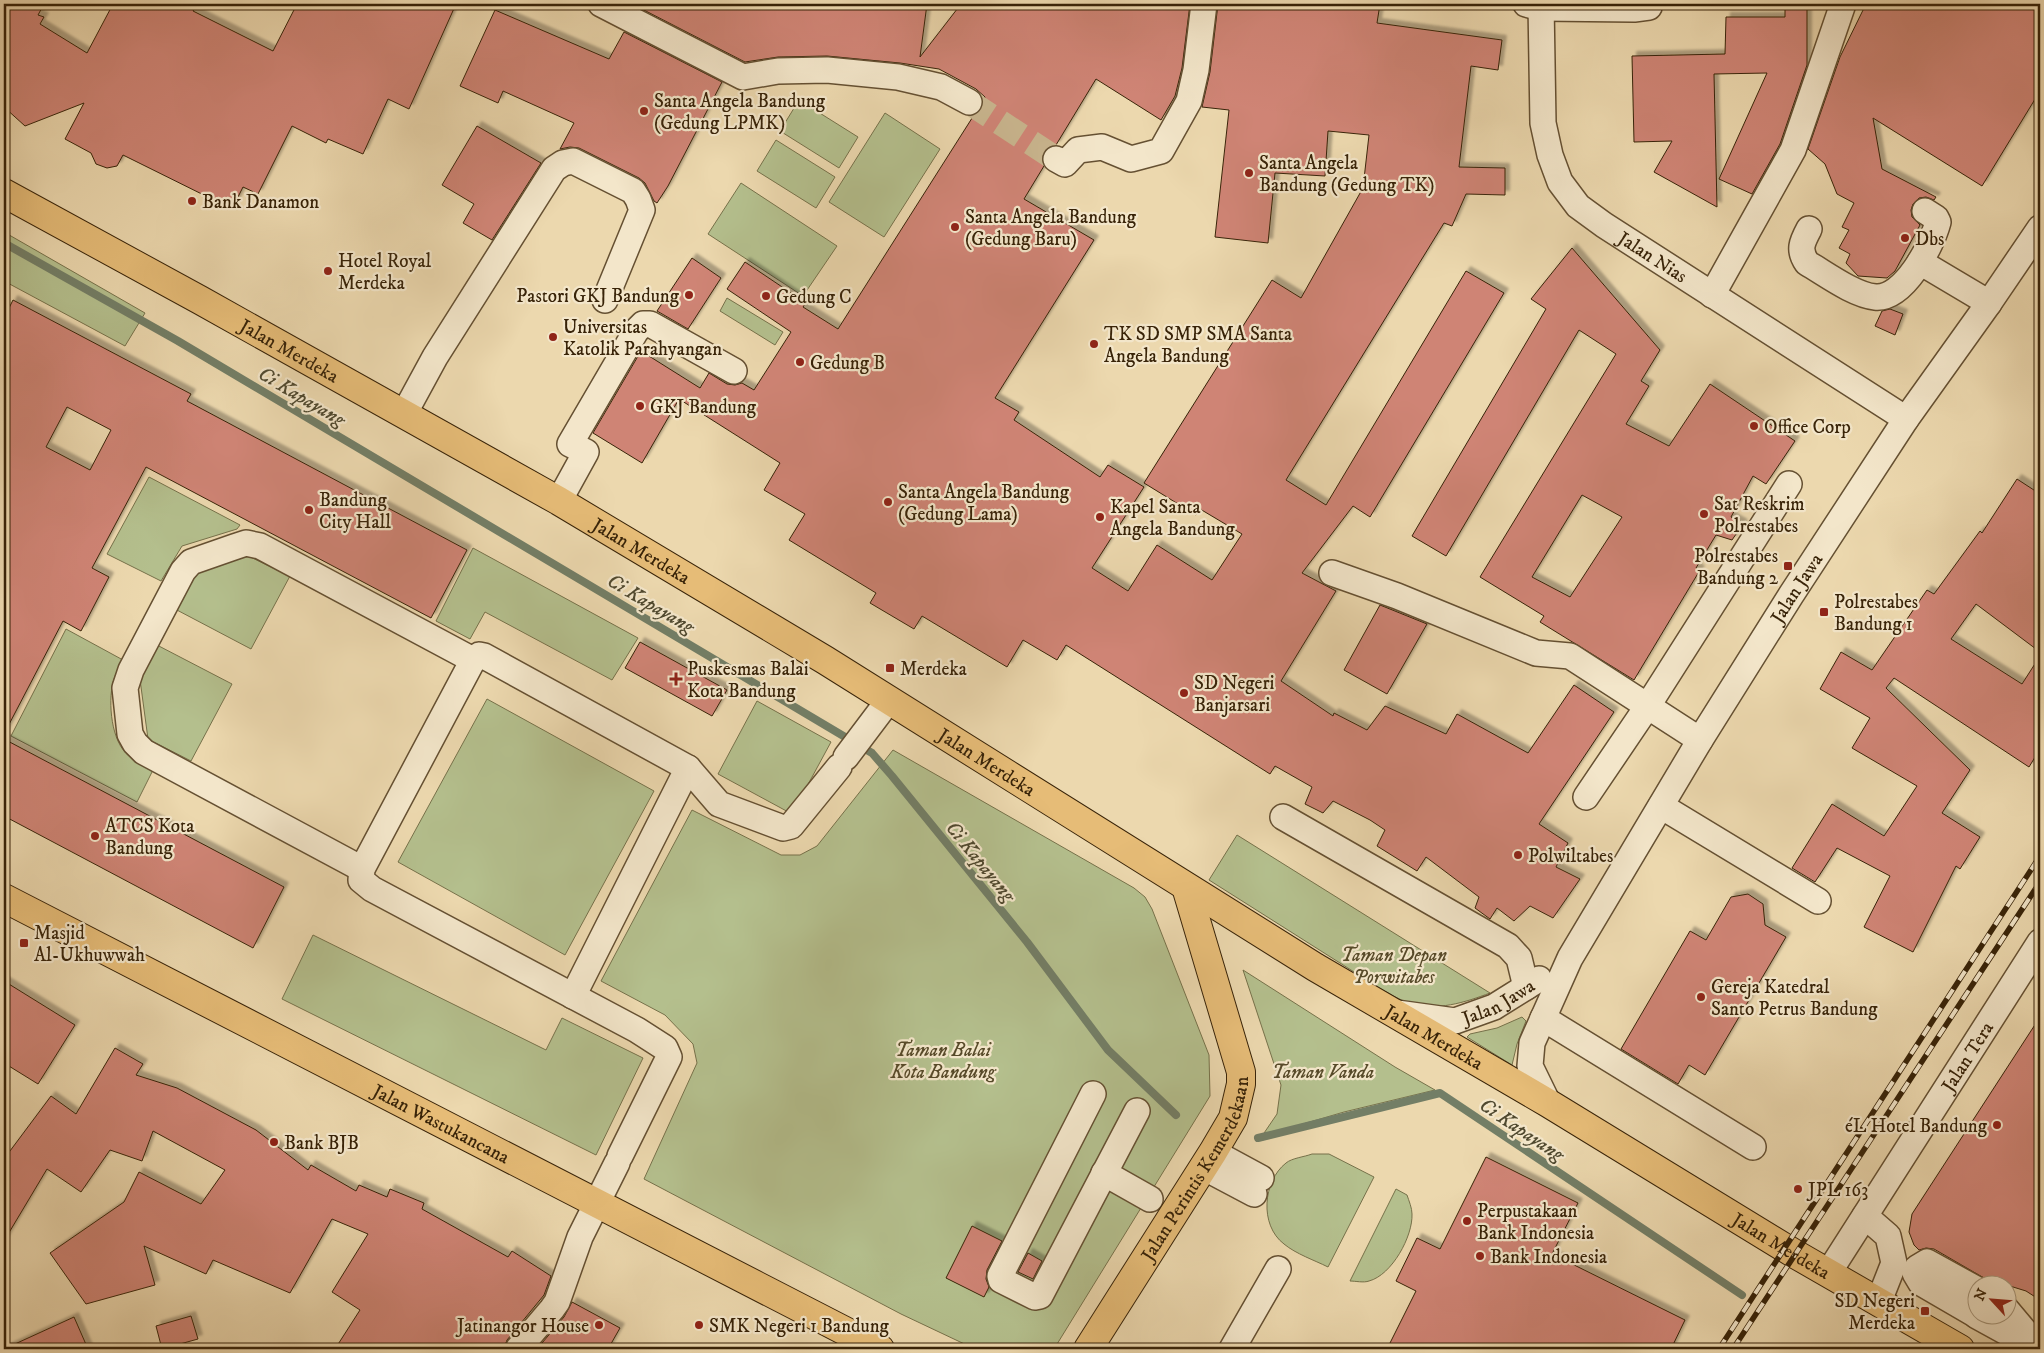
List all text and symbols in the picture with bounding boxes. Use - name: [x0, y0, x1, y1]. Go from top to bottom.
- place label: Santa Angela Bandung (Gedung LPMK): [654, 90, 826, 135]
- marker: Santa Angela Bandung (Gedung LPMK): [638, 105, 650, 117]
- place label: Santa Angela Bandung (Gedung TK): [1259, 152, 1434, 197]
- marker: Santa Angela Bandung (Gedung TK): [1243, 167, 1255, 179]
- place label: Bank Danamon: [202, 191, 319, 214]
- marker: Bank Danamon: [186, 195, 198, 207]
- place label: Santa Angela Bandung (Gedung Baru): [965, 206, 1137, 251]
- marker: Santa Angela Bandung (Gedung Baru): [949, 221, 961, 233]
- street label: Jalan Nias: [1612, 226, 1691, 288]
- place label: Dbs: [1915, 228, 1944, 251]
- marker: Dbs: [1899, 232, 1911, 244]
- place label: Hotel Royal Merdeka: [338, 250, 432, 295]
- marker: Hotel Royal Merdeka: [322, 265, 334, 277]
- place label: Pastori GKJ Bandung: [516, 285, 680, 308]
- place label: Gedung C: [776, 286, 852, 309]
- marker: Pastori GKJ Bandung: [683, 289, 695, 301]
- marker: Gedung C: [760, 290, 772, 302]
- street label: Jalan Merdeka: [234, 314, 342, 388]
- place label: Universitas Katolik Parahyangan: [563, 316, 722, 361]
- place label: TK SD SMP SMA Santa Angela Bandung: [1104, 323, 1292, 368]
- marker: Universitas Katolik Parahyangan: [547, 331, 559, 343]
- marker: TK SD SMP SMA Santa Angela Bandung: [1088, 338, 1100, 350]
- place label: Gedung B: [810, 352, 885, 375]
- marker: Gedung B: [794, 356, 806, 368]
- water label: Ci Kapayang: [253, 362, 351, 434]
- place label: GKJ Bandung: [650, 396, 757, 419]
- marker: GKJ Bandung: [634, 400, 646, 412]
- place label: Office Corp: [1764, 416, 1851, 439]
- marker: Office Corp: [1748, 420, 1760, 432]
- place label: Santa Angela Bandung (Gedung Lama): [898, 481, 1070, 526]
- place label: Bandung City Hall: [319, 489, 391, 534]
- place label: Sat Reskrim Polrestabes: [1714, 493, 1805, 538]
- marker: Santa Angela Bandung (Gedung Lama): [882, 496, 894, 508]
- place label: Kapel Santa Angela Bandung: [1110, 496, 1236, 541]
- marker: Bandung City Hall: [303, 504, 315, 516]
- marker: Sat Reskrim Polrestabes: [1698, 508, 1710, 520]
- marker: Kapel Santa Angela Bandung: [1094, 511, 1106, 523]
- street label: Jalan Merdeka: [586, 513, 694, 590]
- place label: Polrestabes Bandung 2: [1694, 545, 1779, 590]
- street label: Jalan Jawa: [1765, 549, 1828, 630]
- marker: Polrestabes Bandung 2: [1782, 560, 1794, 572]
- water label: Ci Kapayang: [602, 569, 700, 641]
- place label: Polrestabes Bandung 1: [1834, 591, 1918, 636]
- marker: Polrestabes Bandung 1: [1818, 606, 1830, 618]
- place label: Puskesmas Balai Kota Bandung: [687, 658, 809, 703]
- place label: Merdeka: [900, 658, 967, 681]
- marker: Merdeka: [884, 662, 896, 674]
- marker: Puskesmas Balai Kota Bandung: [669, 672, 683, 686]
- place label: SD Negeri Banjarsari: [1194, 672, 1274, 717]
- marker: SD Negeri Banjarsari: [1178, 687, 1190, 699]
- street label: Jalan Merdeka: [932, 723, 1039, 802]
- place label: ATCS Kota Bandung: [105, 815, 194, 860]
- water label: Ci Kapayang: [940, 816, 1021, 909]
- marker: ATCS Kota Bandung: [89, 830, 101, 842]
- place label: Polwiltabes: [1528, 845, 1613, 868]
- marker: Polwiltabes: [1512, 849, 1524, 861]
- place label: Masjid Al-Ukhuwwah: [34, 922, 145, 967]
- marker: Masjid Al-Ukhuwwah: [18, 937, 30, 949]
- park label: Taman Depan Porwitabes: [1341, 944, 1447, 989]
- street label: Jalan Jawa: [1457, 975, 1539, 1031]
- place label: Gereja Katedral Santo Petrus Bandung: [1711, 976, 1878, 1021]
- marker: Gereja Katedral Santo Petrus Bandung: [1695, 991, 1707, 1003]
- street label: Jalan Merdeka: [1379, 999, 1487, 1076]
- street label: Jalan Tera: [1936, 1018, 1999, 1098]
- park label: Taman Balai Kota Bandung: [890, 1039, 997, 1084]
- park label: Taman Vanda: [1272, 1061, 1374, 1084]
- street label: Jalan Perintis Kemerdekaan: [1136, 1077, 1254, 1267]
- street label: Jalan Wastukancana: [367, 1079, 513, 1169]
- water label: Ci Kapayang: [1474, 1093, 1570, 1169]
- place label: éL Hotel Bandung: [1845, 1115, 1988, 1138]
- marker: éL Hotel Bandung: [1991, 1119, 2003, 1131]
- place label: Bank BJB: [284, 1132, 359, 1155]
- marker: Bank BJB: [268, 1136, 280, 1148]
- place label: JPL 163: [1806, 1179, 1868, 1202]
- marker: JPL 163: [1792, 1183, 1804, 1195]
- place label: Perpustakaan Bank Indonesia: [1477, 1200, 1594, 1245]
- street label: Jalan Merdeka: [1726, 1207, 1834, 1285]
- marker: Perpustakaan Bank Indonesia: [1461, 1215, 1473, 1227]
- place label: Bank Indonesia: [1490, 1246, 1607, 1269]
- marker: Bank Indonesia: [1474, 1250, 1486, 1262]
- north arrow: [1966, 1276, 2016, 1326]
- text: N: [1971, 1285, 1992, 1304]
- place label: SD Negeri Merdeka: [1835, 1290, 1915, 1335]
- marker: SD Negeri Merdeka: [1919, 1305, 1931, 1317]
- place label: Jatinangor House: [455, 1315, 589, 1338]
- place label: SMK Negeri 1 Bandung: [709, 1315, 890, 1338]
- marker: Jatinangor House: [593, 1319, 605, 1331]
- marker: SMK Negeri 1 Bandung: [693, 1319, 705, 1331]

